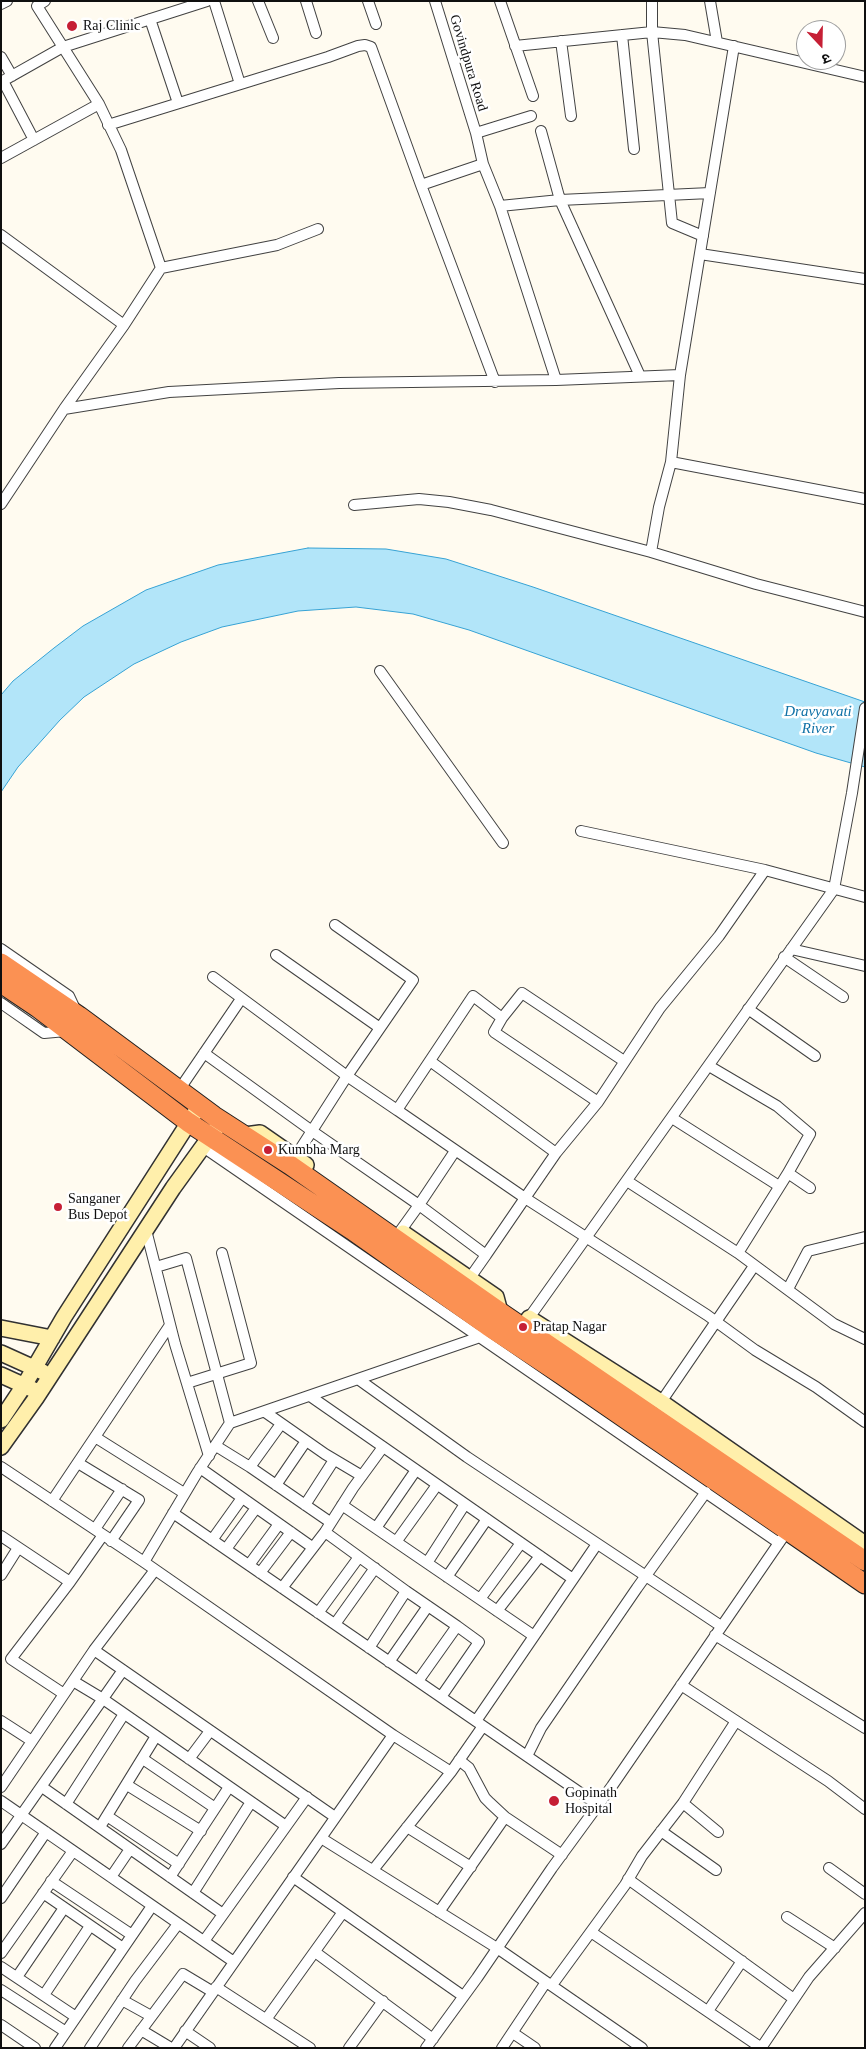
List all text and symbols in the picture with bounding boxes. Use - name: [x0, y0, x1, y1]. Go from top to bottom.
- street label: Govindpura Road: [445, 13, 491, 113]
- place label: Raj Clinic: [83, 18, 140, 34]
- marker: Raj Clinic: [65, 19, 79, 33]
- north arrow: [796, 20, 846, 70]
- text: उ: [820, 50, 833, 67]
- water label: Dravyavati River: [784, 703, 852, 738]
- place label: Kumbha Marg: [278, 1142, 360, 1158]
- marker: Kumbha Marg: [262, 1144, 274, 1156]
- place label: Sanganer Bus Depot: [68, 1191, 128, 1224]
- marker: Sanganer Bus Depot: [52, 1201, 64, 1213]
- place label: Pratap Nagar: [533, 1319, 606, 1335]
- marker: Pratap Nagar: [517, 1321, 529, 1333]
- place label: Gopinath Hospital: [565, 1785, 617, 1818]
- marker: Gopinath Hospital: [547, 1794, 561, 1808]

